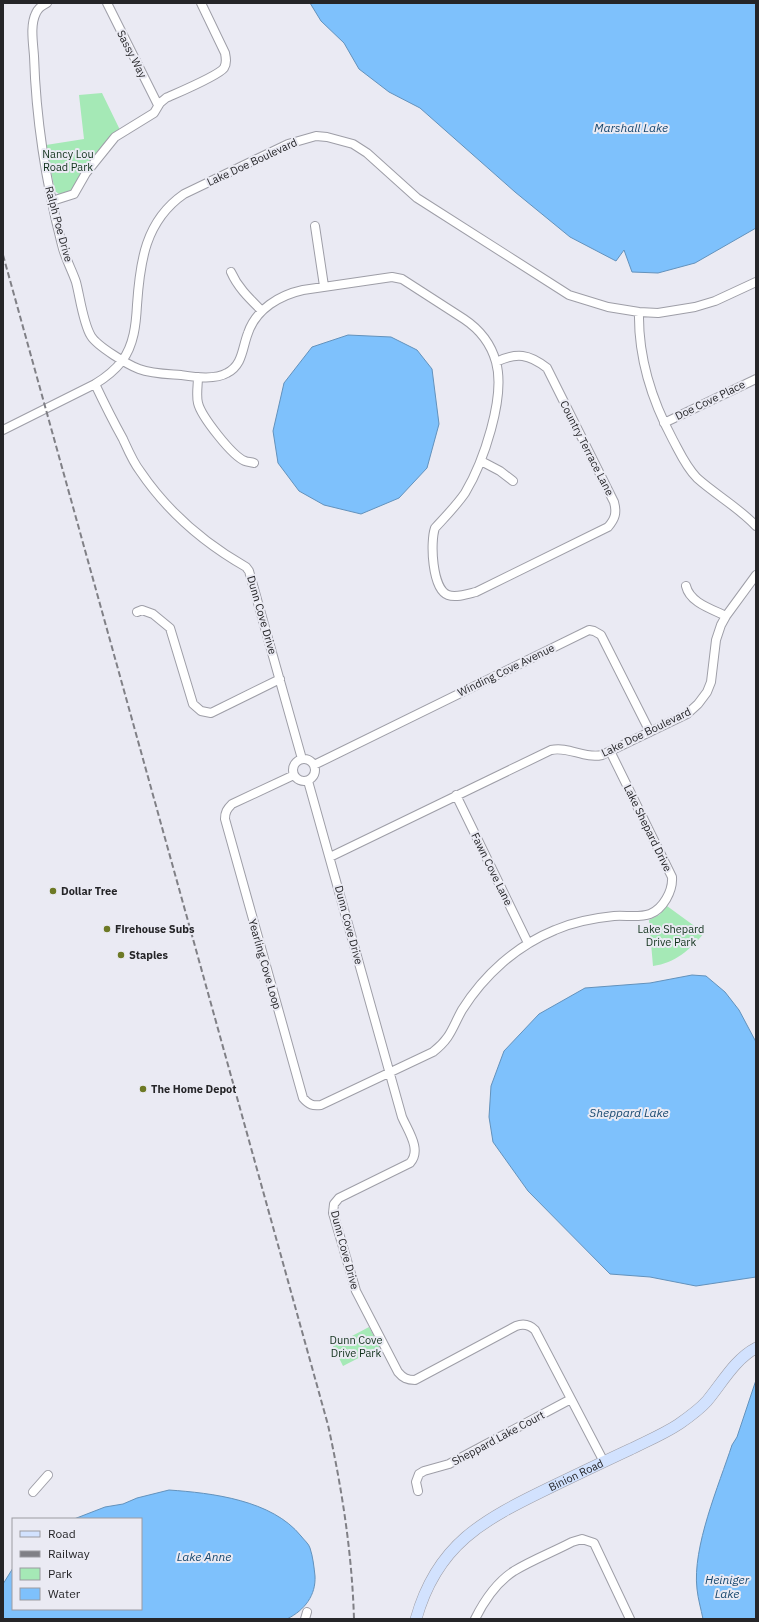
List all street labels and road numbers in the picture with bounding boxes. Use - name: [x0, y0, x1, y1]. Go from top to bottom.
- street label: Sassy Way: [114, 28, 150, 81]
- street label: Lake Doe Boulevard: [205, 135, 299, 189]
- street label: Ralph Poe Drive: [42, 185, 76, 263]
- street label: Doe Cove Place: [673, 377, 747, 423]
- street label: Country Terrace Lane: [557, 398, 617, 498]
- street label: Dunn Cove Drive: [244, 574, 280, 656]
- street label: Winding Cove Avenue: [455, 640, 557, 700]
- street label: Lake Doe Boulevard: [599, 704, 693, 760]
- street label: Lake Shepard Drive: [621, 782, 675, 874]
- street label: Fawn Cove Lane: [468, 830, 516, 908]
- street label: Dunn Cove Drive: [332, 884, 366, 966]
- street label: Yearling Cove Loop: [245, 917, 285, 1011]
- street label: Dunn Cove Drive: [328, 1209, 362, 1291]
- street label: Sheppard Lake Court: [449, 1408, 547, 1468]
- street label: Binion Road: [546, 1456, 606, 1494]

